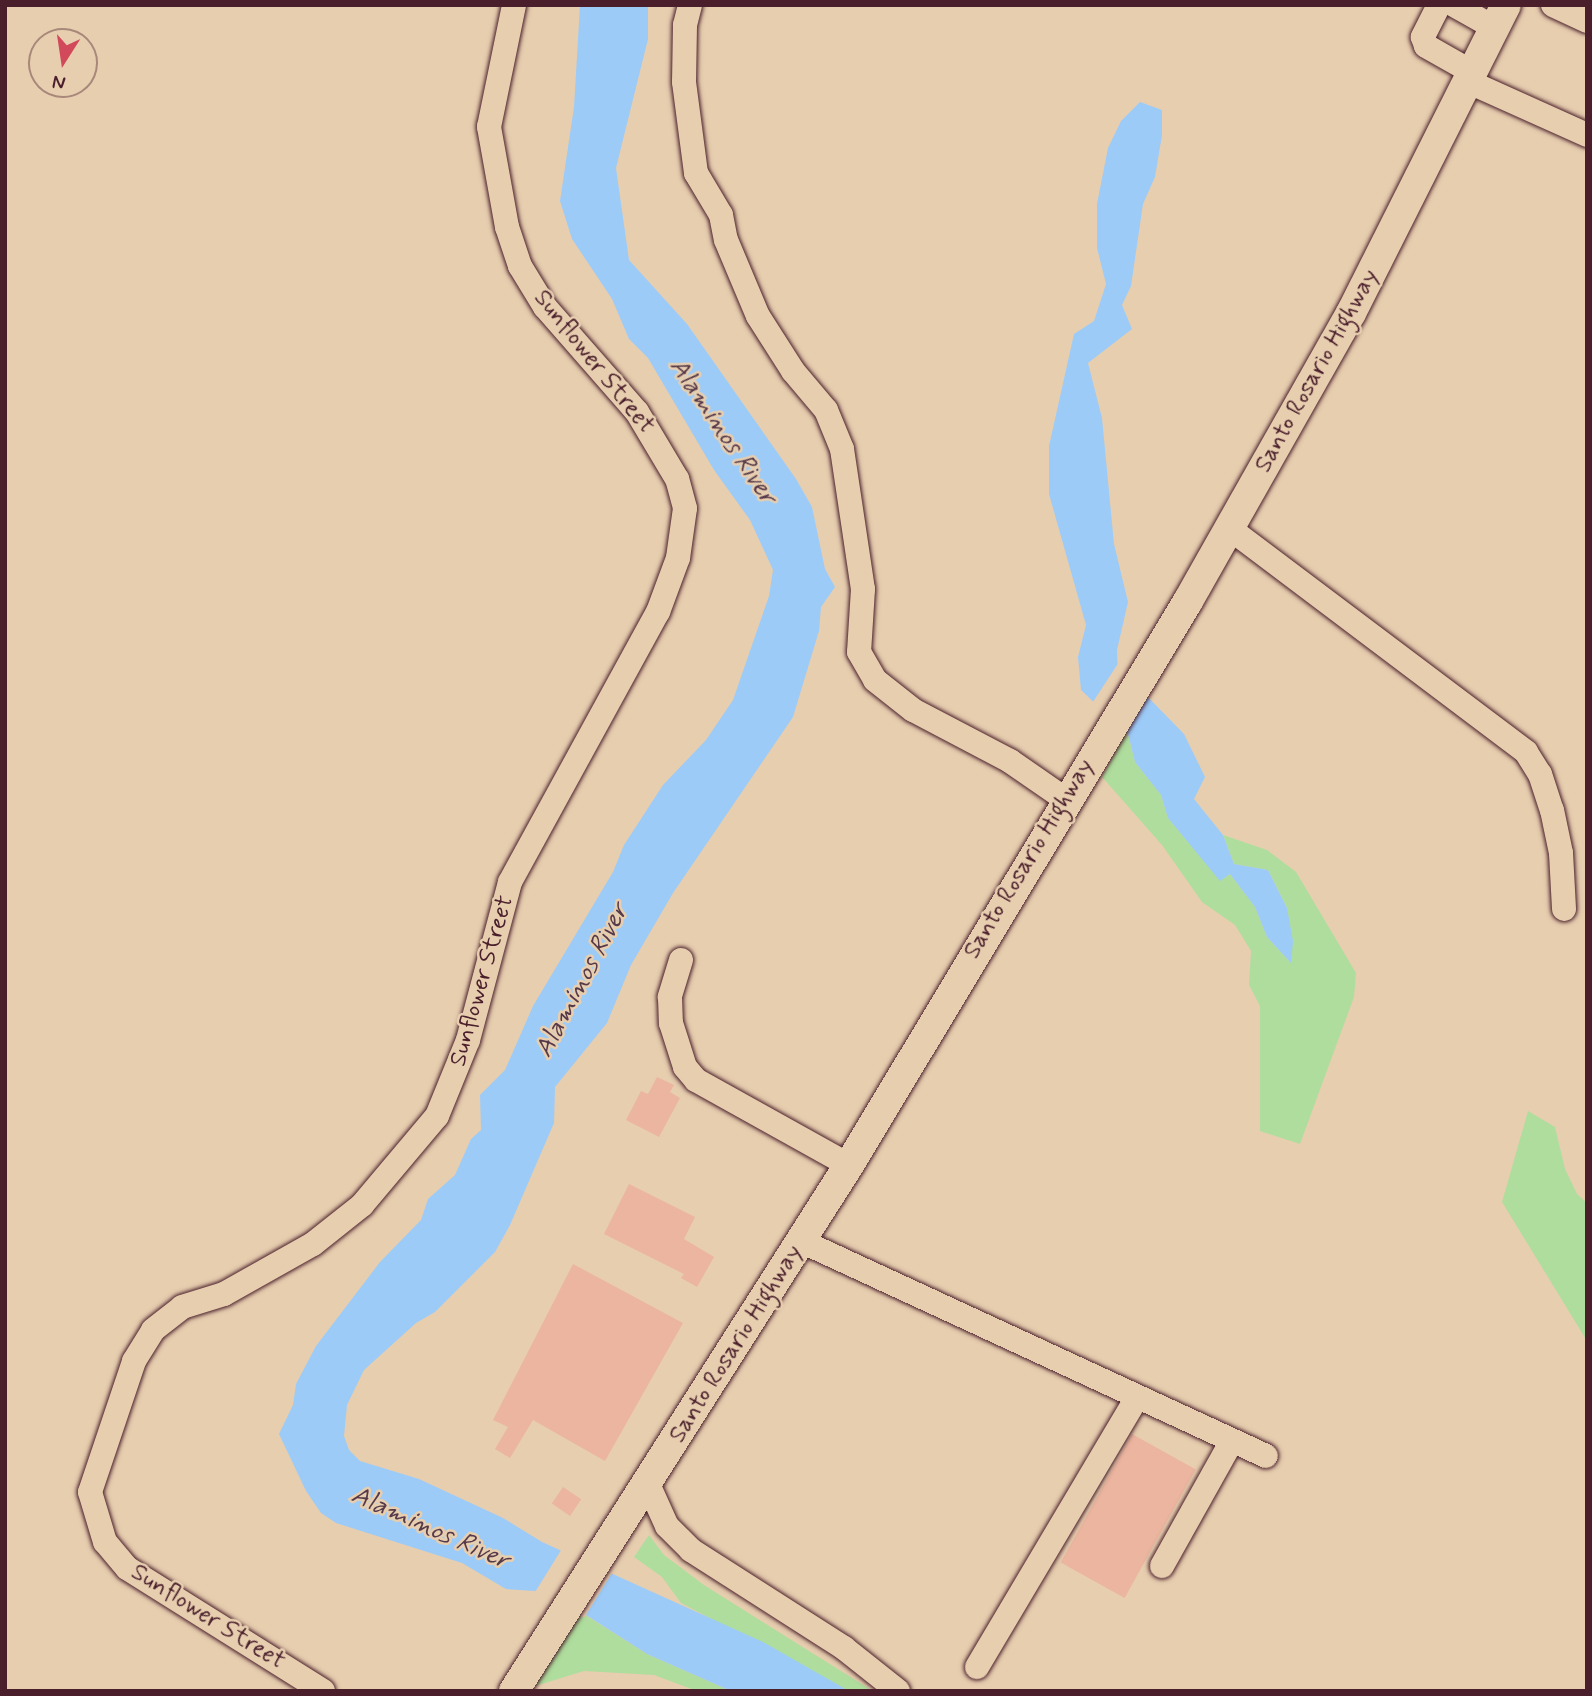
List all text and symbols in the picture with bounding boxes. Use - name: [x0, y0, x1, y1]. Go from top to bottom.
- north arrow: [28, 28, 98, 98]
- text: N: [50, 69, 68, 96]
- street label: Santo Rosario Highway: [1249, 264, 1385, 478]
- street label: Sunflower Street: [528, 285, 660, 439]
- water label: Alaminos River: [661, 352, 783, 512]
- street label: Santo Rosario Highway: [958, 753, 1100, 965]
- street label: Sunflower Street: [444, 893, 520, 1069]
- water label: Alaminos River: [529, 898, 637, 1064]
- street label: Santo Rosario Highway: [663, 1239, 809, 1449]
- water label: Alaminos River: [345, 1480, 515, 1578]
- street label: Sunflower Street: [126, 1558, 290, 1676]

